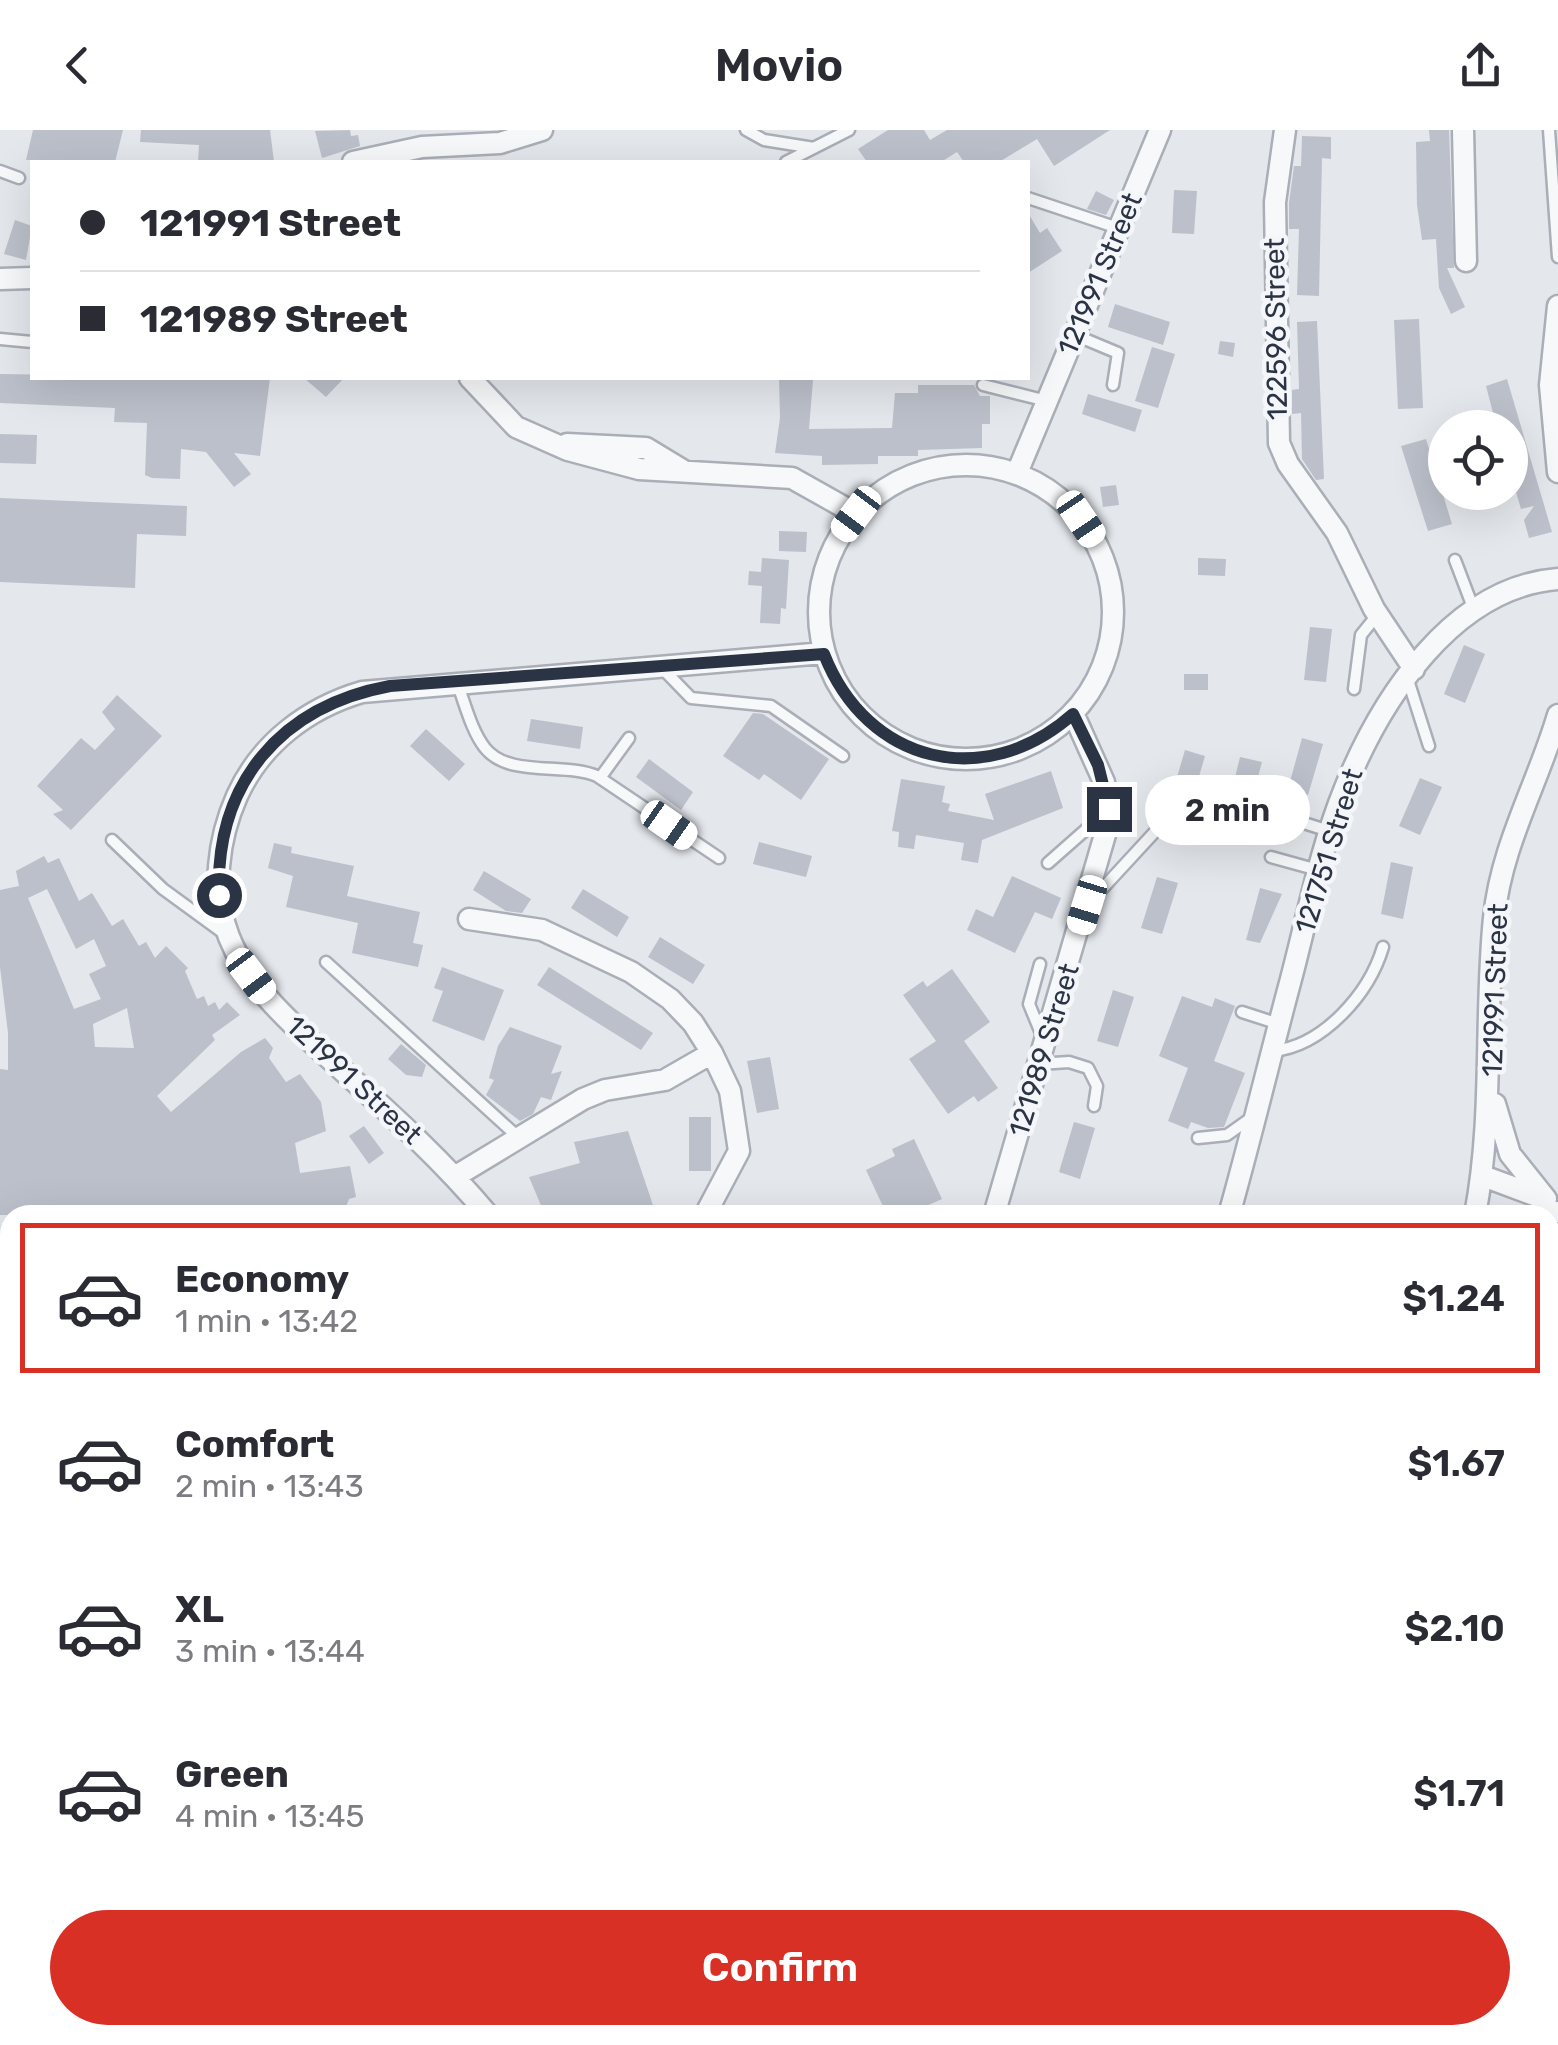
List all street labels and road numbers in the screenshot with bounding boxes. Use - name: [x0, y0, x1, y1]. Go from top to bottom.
- street label: 121991 Street: [1051, 188, 1149, 360]
- street label: 122596 Street: [1258, 237, 1294, 421]
- street label: 121751 Street: [1288, 764, 1370, 937]
- street label: 121991 Street: [1475, 903, 1515, 1077]
- street label: 121989 Street: [1002, 959, 1086, 1141]
- street label: 121991 Street: [279, 1009, 429, 1151]

